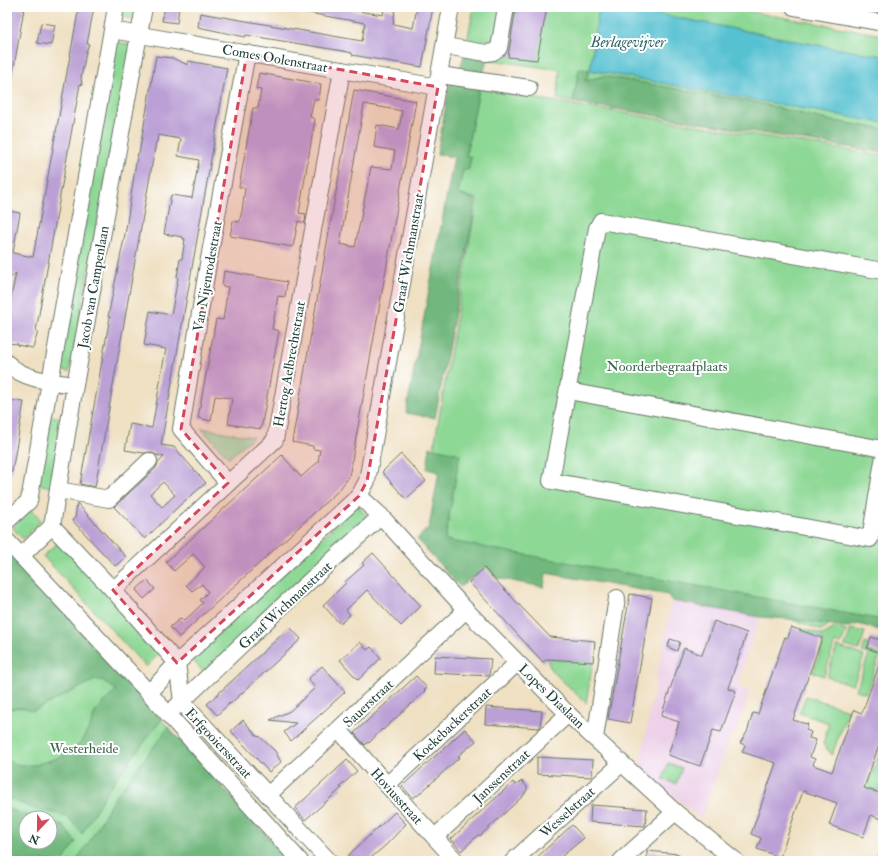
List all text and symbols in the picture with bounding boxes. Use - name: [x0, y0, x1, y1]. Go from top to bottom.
- water label: Berlagevijver: [590, 33, 667, 52]
- street label: Comes Oolenstraat: [221, 41, 329, 76]
- street label: Graaf Wichmanstraat: [390, 191, 427, 314]
- street label: Van Nijenrodestraat: [189, 219, 226, 333]
- street label: Jacob van Campenlaan: [74, 224, 114, 351]
- street label: Hertog Aelbrechtstraat: [270, 299, 309, 428]
- park label: Noorderbegraafplaats: [606, 358, 728, 376]
- street label: Graaf Wichmanstraat: [235, 557, 336, 653]
- street label: Lopes Diaslaan: [514, 661, 588, 733]
- street label: Sauerstraat: [340, 676, 397, 731]
- street label: Koekebackerstraat: [410, 683, 495, 765]
- street label: Erfgooiersstraat: [182, 705, 256, 782]
- park label: Westerheide: [49, 740, 119, 757]
- street label: Janssenstraat: [469, 745, 534, 808]
- street label: Hoviusstraat: [367, 765, 427, 828]
- street label: Wesselstraat: [535, 783, 599, 842]
- north arrow: [18, 810, 58, 850]
- text: N: [26, 831, 42, 847]

